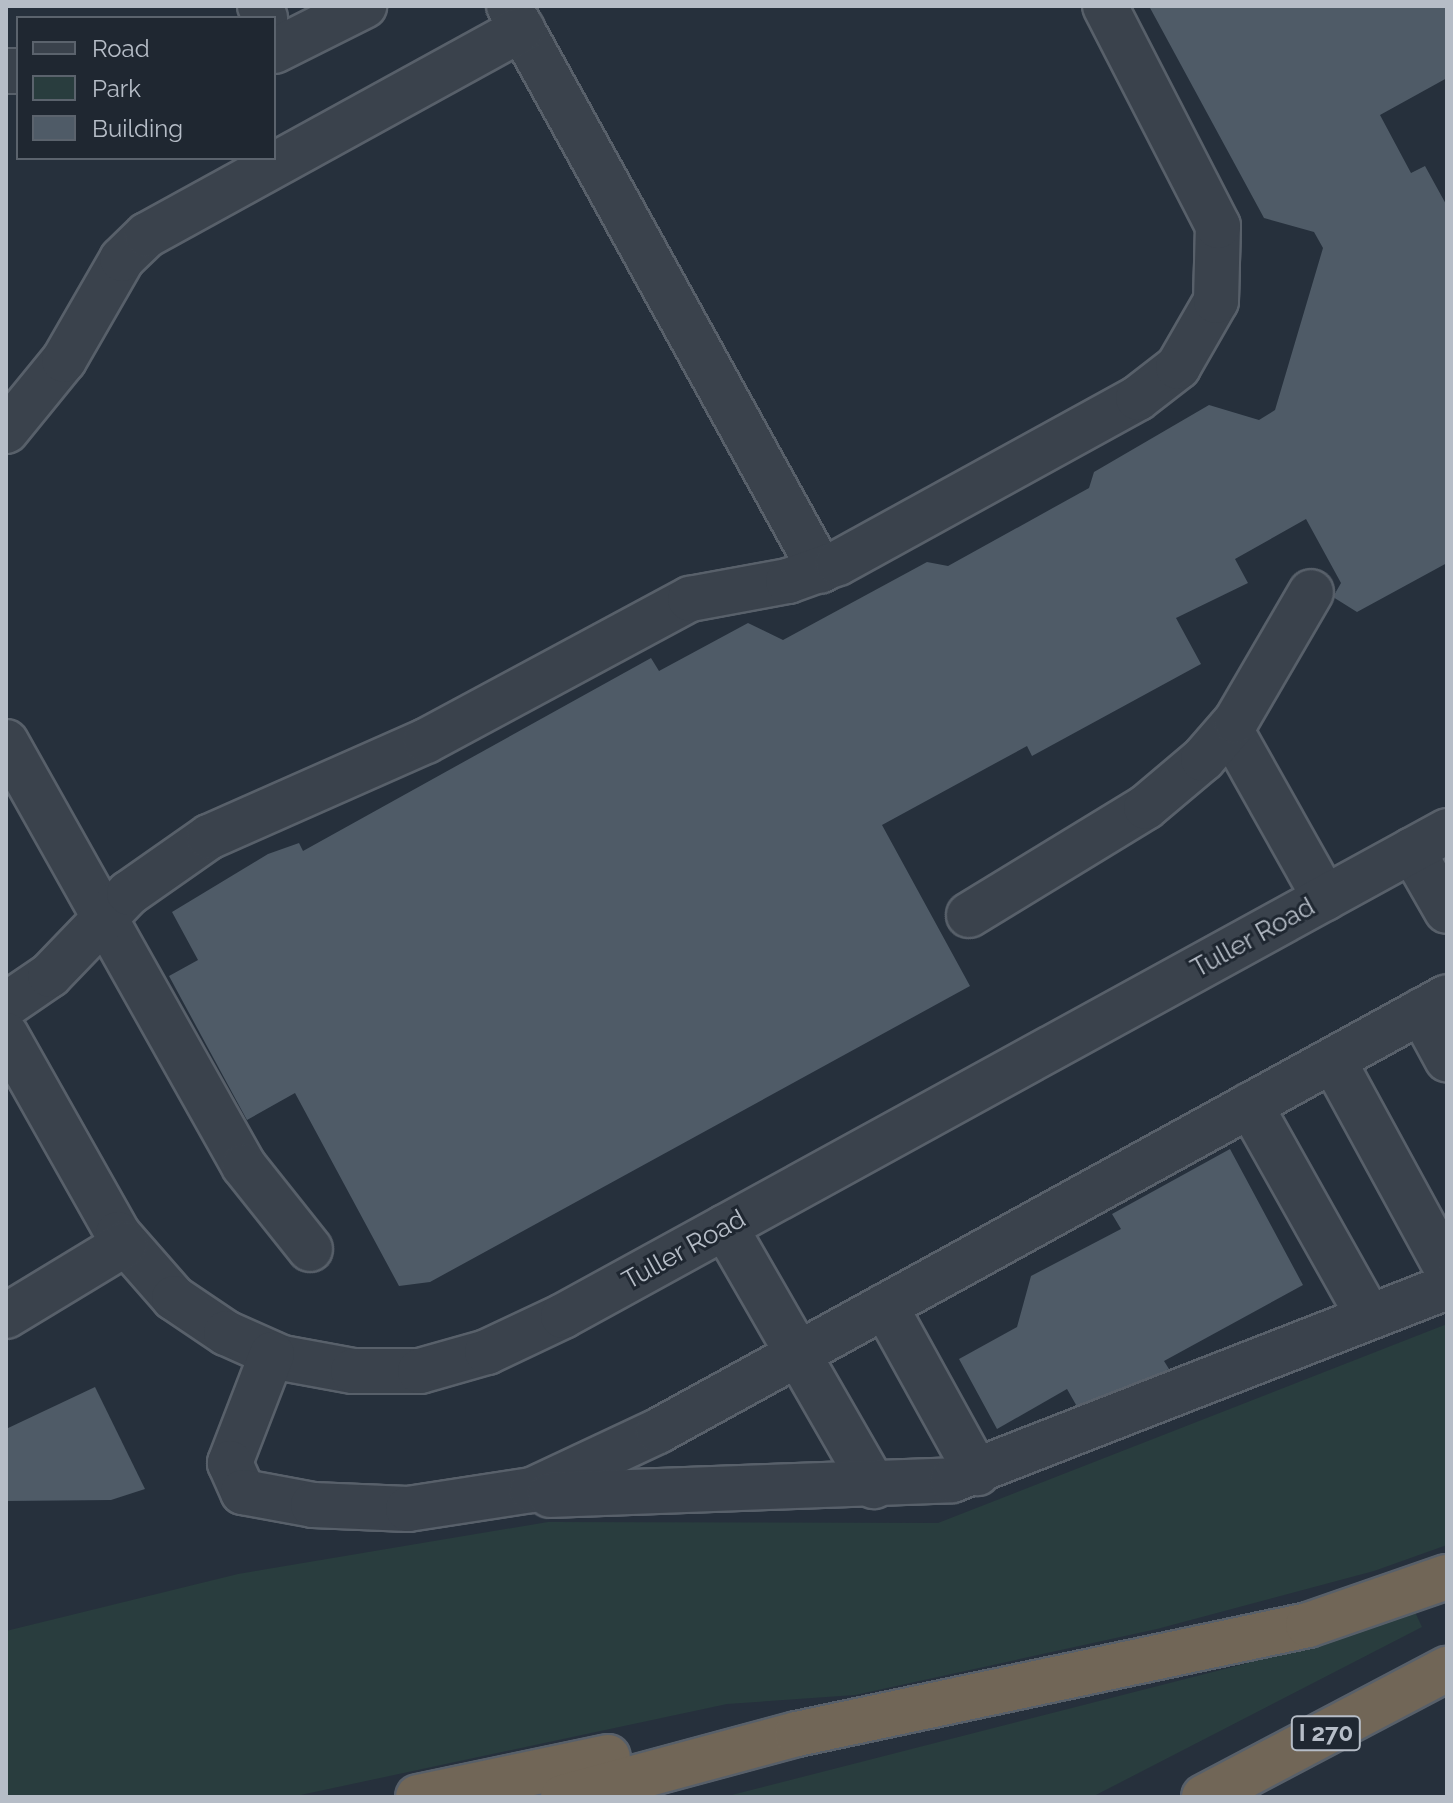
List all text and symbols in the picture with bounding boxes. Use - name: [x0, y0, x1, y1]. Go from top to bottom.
- legend: [16, 16, 276, 160]
- text: Road: [92, 34, 150, 63]
- text: Park: [92, 74, 141, 103]
- text: Building: [92, 114, 183, 143]
- street label: Tuller Road: [1186, 891, 1320, 985]
- street label: Tuller Road: [617, 1203, 751, 1297]
- road number: I 270: [1290, 1713, 1362, 1753]

